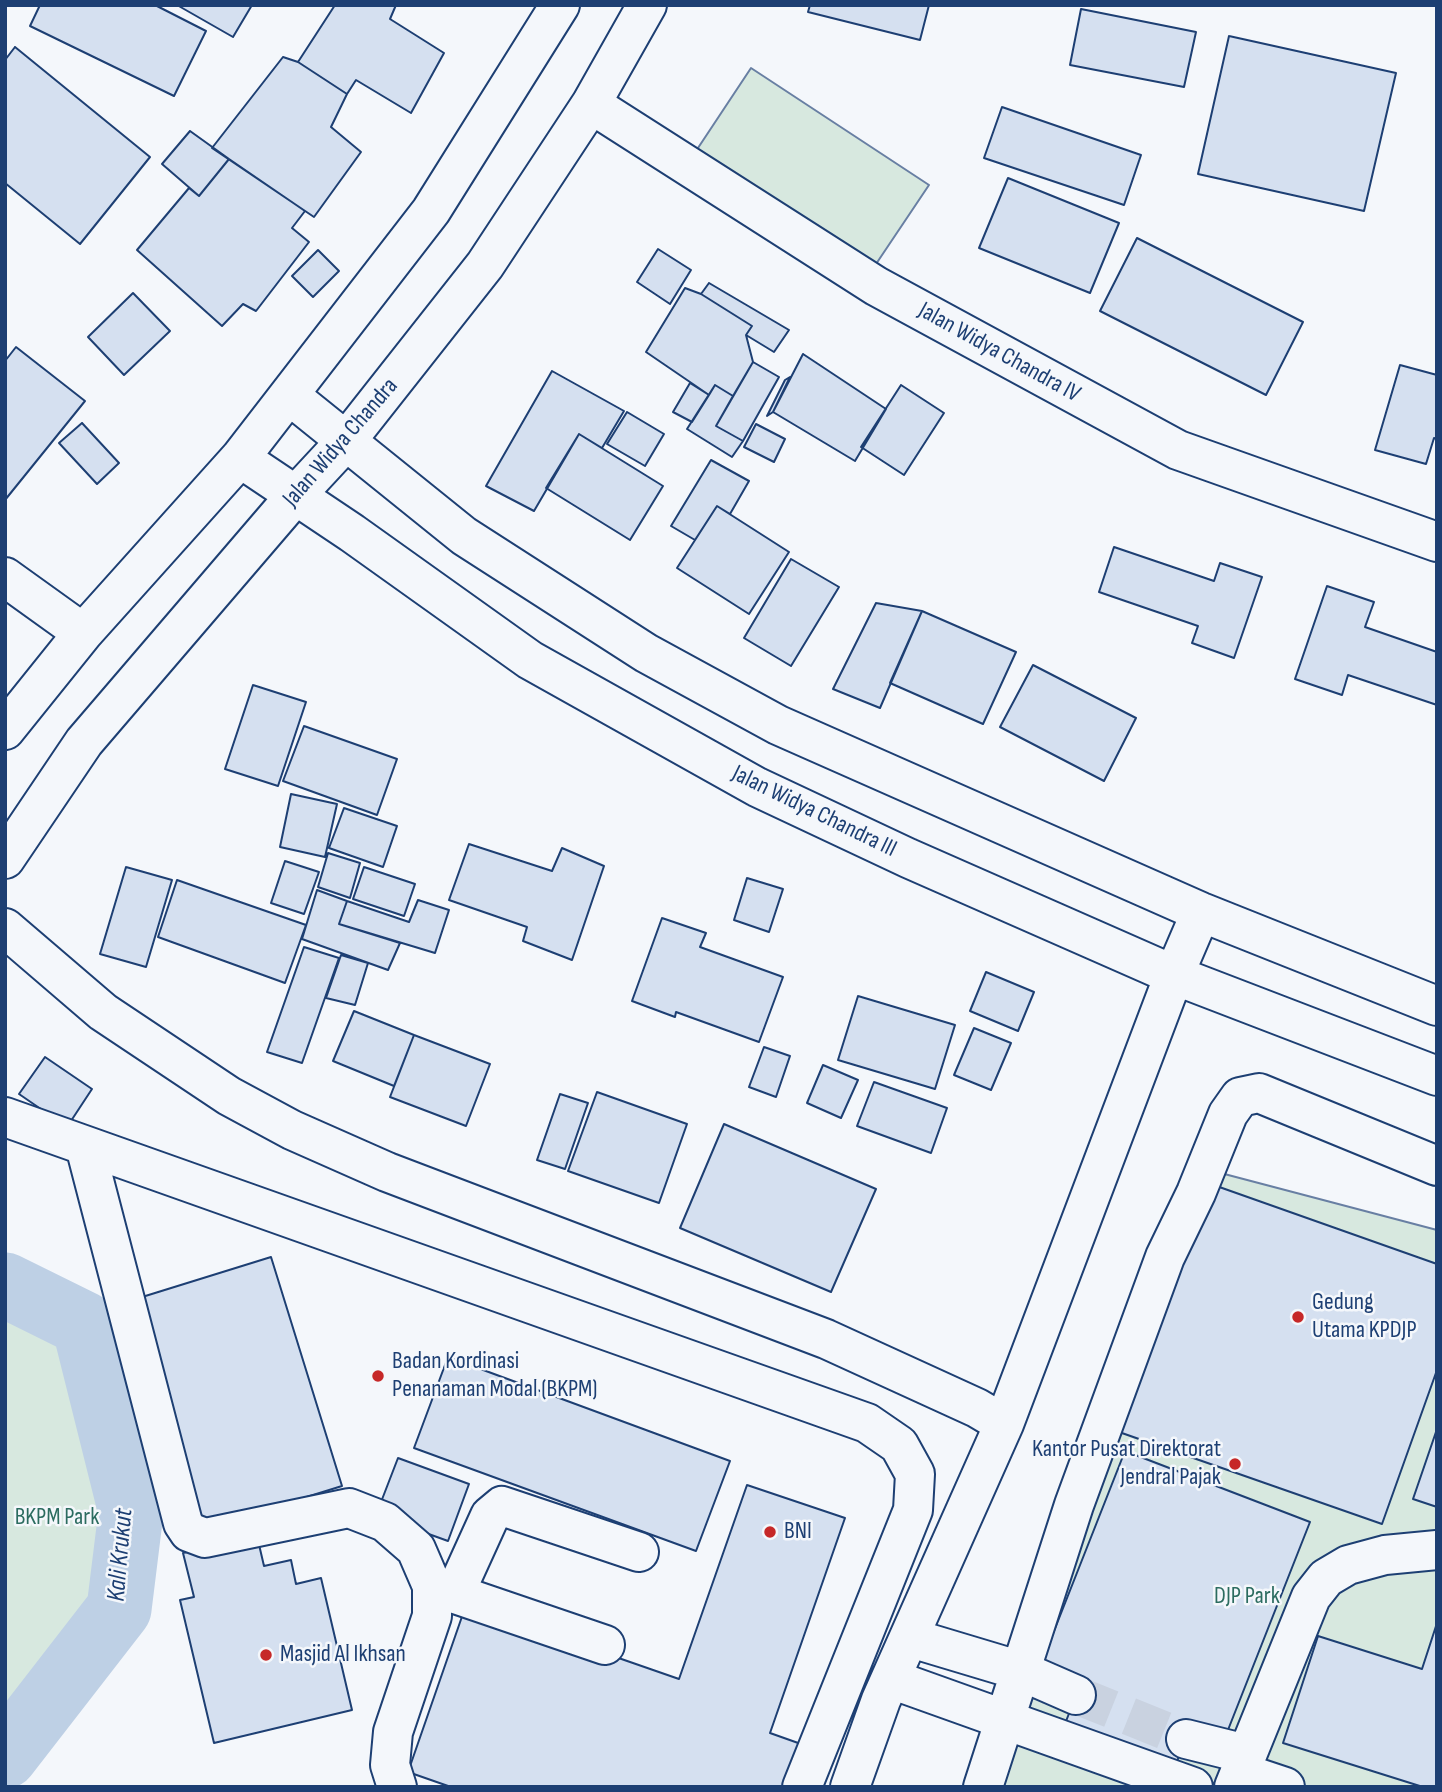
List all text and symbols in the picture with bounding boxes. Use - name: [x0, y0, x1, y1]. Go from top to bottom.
- street label: Jalan Widya Chandra IV: [913, 297, 1085, 409]
- street label: Jalan Widya Chandra: [277, 373, 405, 513]
- street label: Jalan Widya Chandra III: [727, 760, 901, 864]
- place label: Gedung Utama KPDJP: [1312, 1289, 1417, 1345]
- marker: Gedung Utama KPDJP: [1290, 1309, 1306, 1325]
- place label: Badan Kordinasi Penanaman Modal (BKPM): [392, 1348, 597, 1404]
- marker: Badan Kordinasi Penanaman Modal (BKPM): [370, 1368, 386, 1384]
- place label: Kantor Pusat Direktorat Jendral Pajak: [1032, 1436, 1221, 1492]
- marker: Kantor Pusat Direktorat Jendral Pajak: [1227, 1456, 1243, 1472]
- park label: BKPM Park: [15, 1504, 99, 1532]
- water label: Kali Krukut: [101, 1507, 141, 1603]
- place label: BNI: [784, 1518, 812, 1546]
- marker: BNI: [762, 1524, 778, 1540]
- park label: DJP Park: [1214, 1583, 1280, 1611]
- place label: Masjid Al Ikhsan: [280, 1641, 406, 1669]
- marker: Masjid Al Ikhsan: [258, 1647, 274, 1663]

